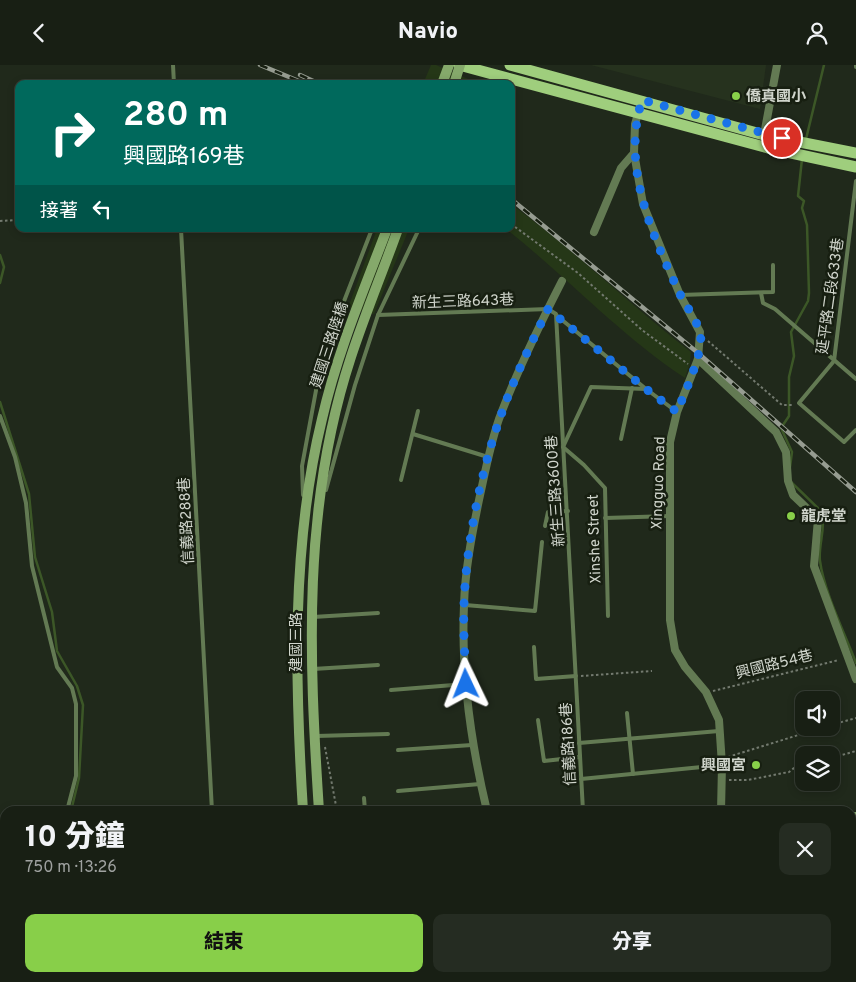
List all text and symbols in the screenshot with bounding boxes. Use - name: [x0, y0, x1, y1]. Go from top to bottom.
- icon: back: [25, 19, 53, 47]
- text: Navio: [398, 19, 458, 46]
- icon: person: [803, 19, 831, 47]
- place label: 僑真國小: [746, 88, 807, 107]
- marker: 僑真國小: [730, 90, 742, 102]
- text: 280 m: [123, 94, 228, 138]
- icon: right: [40, 100, 105, 165]
- pin: [761, 117, 803, 159]
- icon: arrive: [768, 124, 796, 152]
- text: 興國路169巷: [123, 144, 245, 171]
- icon: left: [88, 195, 116, 223]
- text: 接著: [40, 200, 78, 224]
- street label: 延平路二段633巷: [814, 237, 849, 355]
- street label: 新生三路643巷: [412, 291, 515, 314]
- street label: 建國三路陸橋: [307, 300, 353, 391]
- street label: 新生三路3600巷: [543, 434, 570, 547]
- street label: Xingguo Road: [648, 436, 671, 530]
- street label: 信義路288巷: [176, 477, 199, 565]
- street label: Xinshe Street: [584, 494, 607, 584]
- place label: 龍虎堂: [801, 507, 846, 527]
- marker: 龍虎堂: [785, 510, 797, 522]
- street label: 建國三路: [288, 612, 307, 672]
- street label: 興國路54巷: [734, 647, 815, 684]
- position arrow: [439, 657, 491, 709]
- map controls: [795, 691, 840, 791]
- button: sound: [795, 691, 840, 736]
- street label: 信義路186巷: [558, 702, 581, 786]
- button: layers: [795, 746, 840, 791]
- place label: 興國宮: [701, 757, 746, 776]
- marker: 興國宮: [750, 759, 762, 771]
- text: 10 分鐘: [25, 820, 125, 857]
- button: close: [779, 823, 831, 875]
- text: 750 m · 13:26: [25, 858, 117, 878]
- button: 結束: [25, 914, 423, 972]
- button: 分享: [433, 914, 831, 972]

